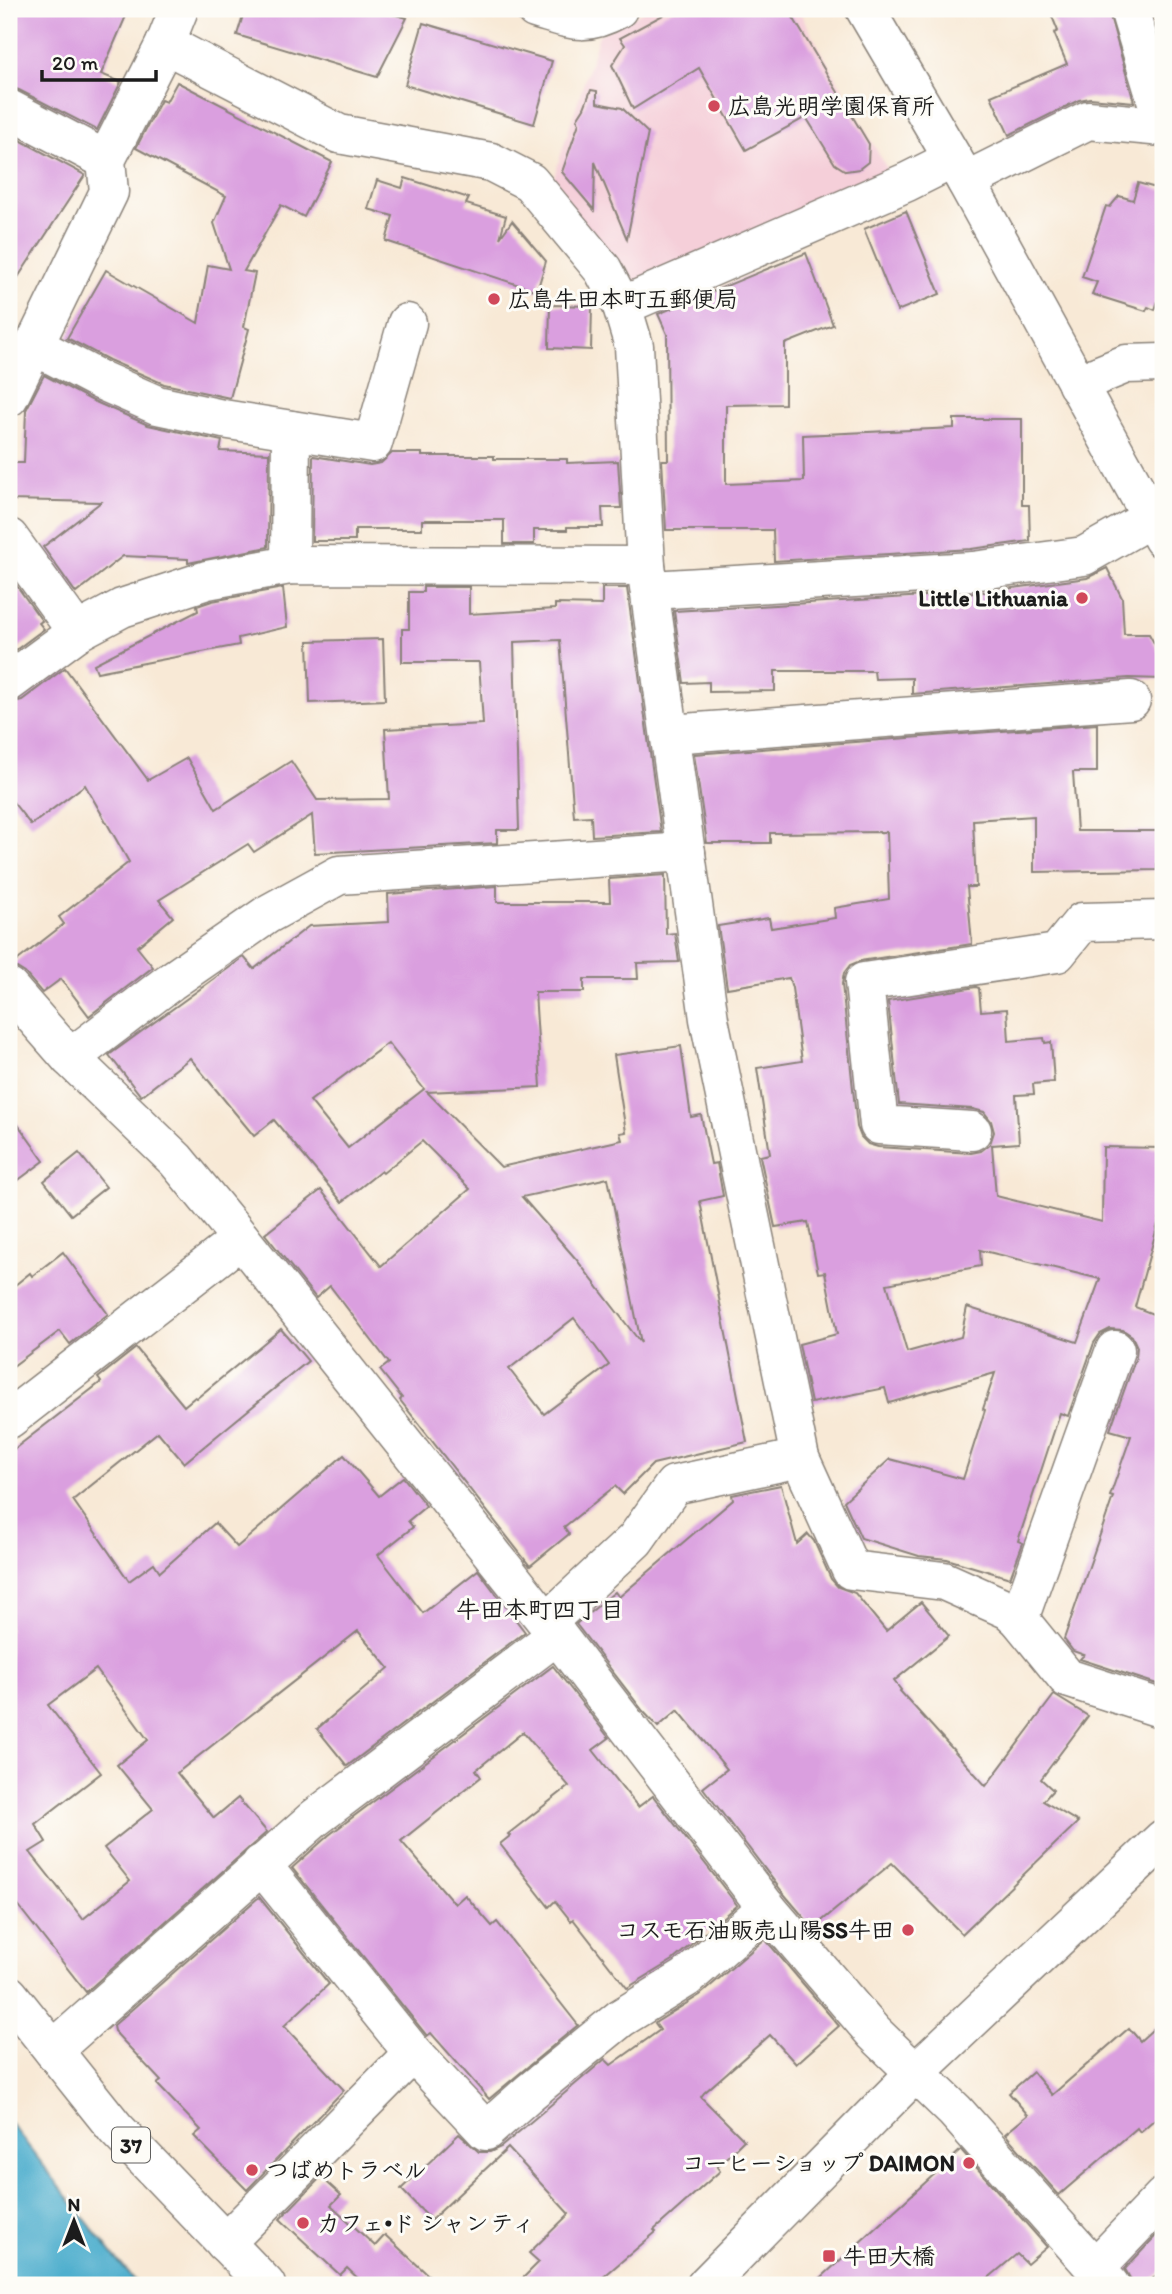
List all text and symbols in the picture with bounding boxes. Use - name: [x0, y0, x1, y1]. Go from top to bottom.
- scale bar: [42, 38, 156, 82]
- text: 20 m: [52, 50, 99, 75]
- place label: 広島光明学園保育所: [728, 92, 935, 120]
- marker: 広島光明学園保育所: [706, 98, 722, 114]
- place label: 広島牛田本町五郵便局: [508, 285, 738, 313]
- marker: 広島牛田本町五郵便局: [486, 291, 502, 307]
- place label: Little Lithuania: [918, 584, 1069, 612]
- marker: Little Lithuania: [1074, 590, 1090, 606]
- district label: 牛田本町四丁目: [456, 1595, 624, 1624]
- place label: コスモ石油販売山陽SS牛田: [616, 1916, 894, 1944]
- marker: コスモ石油販売山陽SS牛田: [900, 1922, 916, 1938]
- road number: 37: [112, 2128, 150, 2162]
- place label: コーヒーショップ DAIMON: [682, 2149, 955, 2177]
- marker: コーヒーショップ DAIMON: [961, 2155, 977, 2171]
- place label: つばめトラベル: [266, 2156, 427, 2184]
- marker: つばめトラベル: [244, 2162, 260, 2178]
- north arrow: [38, 2186, 108, 2256]
- text: N: [68, 2193, 80, 2216]
- place label: カフェ•ド シャンティ: [317, 2209, 535, 2237]
- marker: カフェ•ド シャンティ: [295, 2215, 311, 2231]
- place label: 牛田大橋: [843, 2242, 935, 2270]
- marker: 牛田大橋: [821, 2248, 837, 2264]

